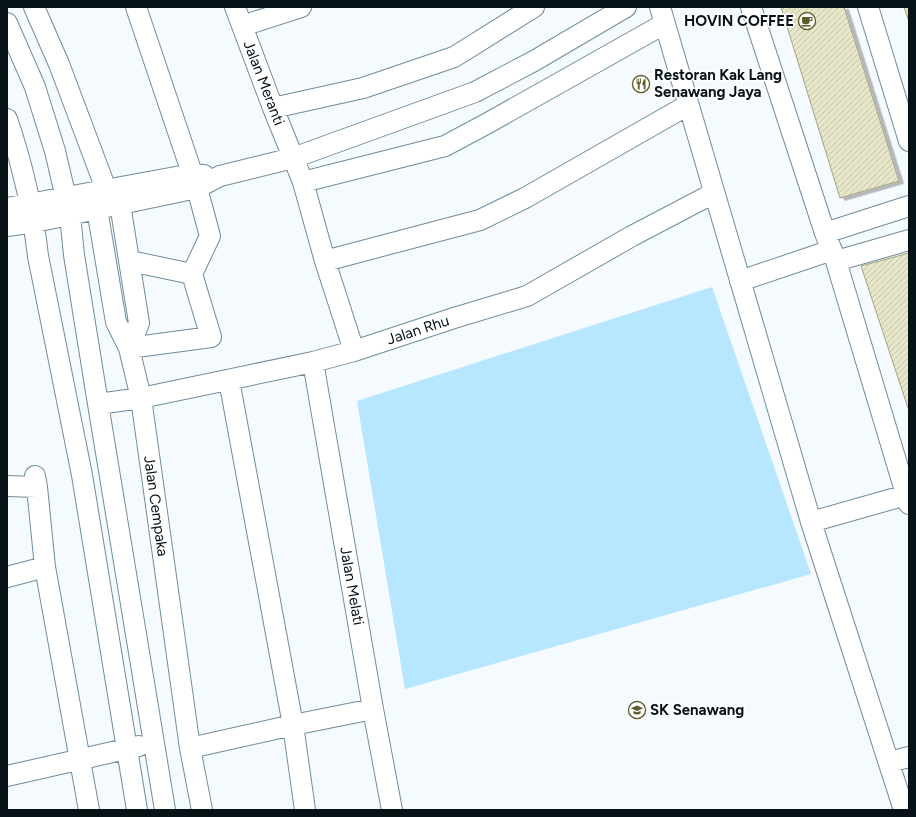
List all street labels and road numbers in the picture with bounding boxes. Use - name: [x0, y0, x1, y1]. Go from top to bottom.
- street label: Jalan Meranti: [240, 38, 288, 128]
- street label: Jalan Rhu: [385, 311, 451, 349]
- street label: Jalan Cempaka: [140, 455, 172, 557]
- street label: Jalan Melati: [336, 545, 368, 627]

